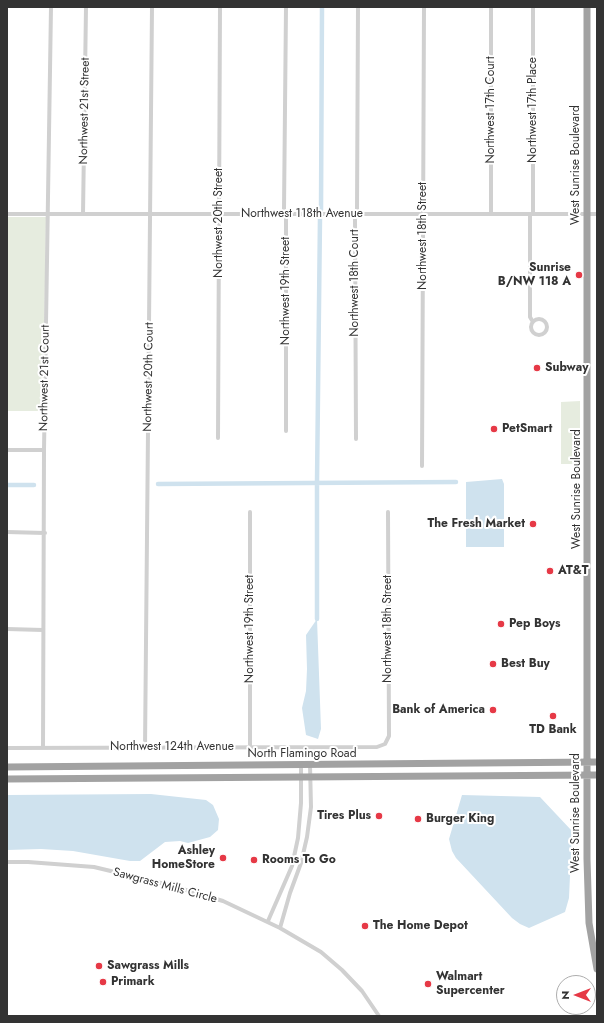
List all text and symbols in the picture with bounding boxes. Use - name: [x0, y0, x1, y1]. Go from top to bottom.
- street label: Northwest 17th Court: [484, 56, 498, 164]
- street label: Northwest 17th Place: [526, 57, 540, 163]
- street label: Northwest 21st Street: [77, 58, 93, 164]
- street label: West Sunrise Boulevard: [569, 105, 583, 225]
- street label: Northwest 20th Street: [212, 168, 226, 278]
- street label: Northwest 18th Street: [416, 182, 430, 290]
- street label: Northwest 118th Avenue: [241, 207, 363, 221]
- street label: Northwest 18th Court: [348, 229, 362, 337]
- street label: Northwest 19th Street: [279, 237, 293, 345]
- place label: Sunrise B/NW 118 A: [498, 261, 571, 289]
- marker: Sunrise B/NW 118 A: [574, 270, 584, 280]
- street label: Northwest 20th Court: [141, 322, 157, 432]
- street label: Northwest 21st Court: [37, 325, 53, 431]
- place label: Subway: [545, 361, 588, 375]
- marker: Subway: [532, 363, 542, 373]
- place label: PetSmart: [502, 422, 552, 436]
- marker: PetSmart: [489, 424, 499, 434]
- street label: West Sunrise Boulevard: [570, 429, 584, 549]
- place label: The Fresh Market: [428, 517, 525, 531]
- marker: The Fresh Market: [528, 519, 538, 529]
- place label: AT&T: [558, 564, 588, 578]
- marker: AT&T: [545, 566, 555, 576]
- street label: Northwest 19th Street: [243, 575, 257, 683]
- street label: Northwest 18th Street: [381, 575, 395, 683]
- place label: Pep Boys: [509, 617, 561, 631]
- marker: Pep Boys: [496, 619, 506, 629]
- place label: Best Buy: [501, 657, 550, 671]
- marker: Best Buy: [488, 659, 498, 669]
- place label: Bank of America: [392, 703, 485, 717]
- marker: Bank of America: [488, 705, 498, 715]
- marker: TD Bank: [548, 711, 558, 721]
- place label: TD Bank: [529, 723, 577, 737]
- street label: Northwest 124th Avenue: [110, 740, 234, 754]
- street label: North Flamingo Road: [248, 747, 356, 761]
- street label: West Sunrise Boulevard: [569, 753, 583, 873]
- place label: Tires Plus: [317, 809, 371, 823]
- marker: Tires Plus: [374, 811, 384, 821]
- place label: Burger King: [426, 812, 494, 826]
- marker: Burger King: [413, 814, 423, 824]
- place label: Ashley HomeStore: [152, 844, 215, 872]
- marker: Ashley HomeStore: [218, 853, 228, 863]
- place label: Rooms To Go: [262, 853, 336, 867]
- marker: Rooms To Go: [249, 855, 259, 865]
- street label: Sawgrass Mills Circle: [111, 865, 219, 907]
- place label: The Home Depot: [373, 919, 468, 933]
- marker: The Home Depot: [360, 921, 370, 931]
- place label: Sawgrass Mills: [107, 959, 189, 973]
- marker: Sawgrass Mills: [94, 961, 104, 971]
- place label: Walmart Supercenter: [436, 970, 505, 998]
- place label: Primark: [111, 975, 155, 989]
- north arrow: [556, 975, 596, 1015]
- marker: Primark: [98, 977, 108, 987]
- marker: Walmart Supercenter: [423, 979, 433, 989]
- text: N: [557, 991, 573, 999]

